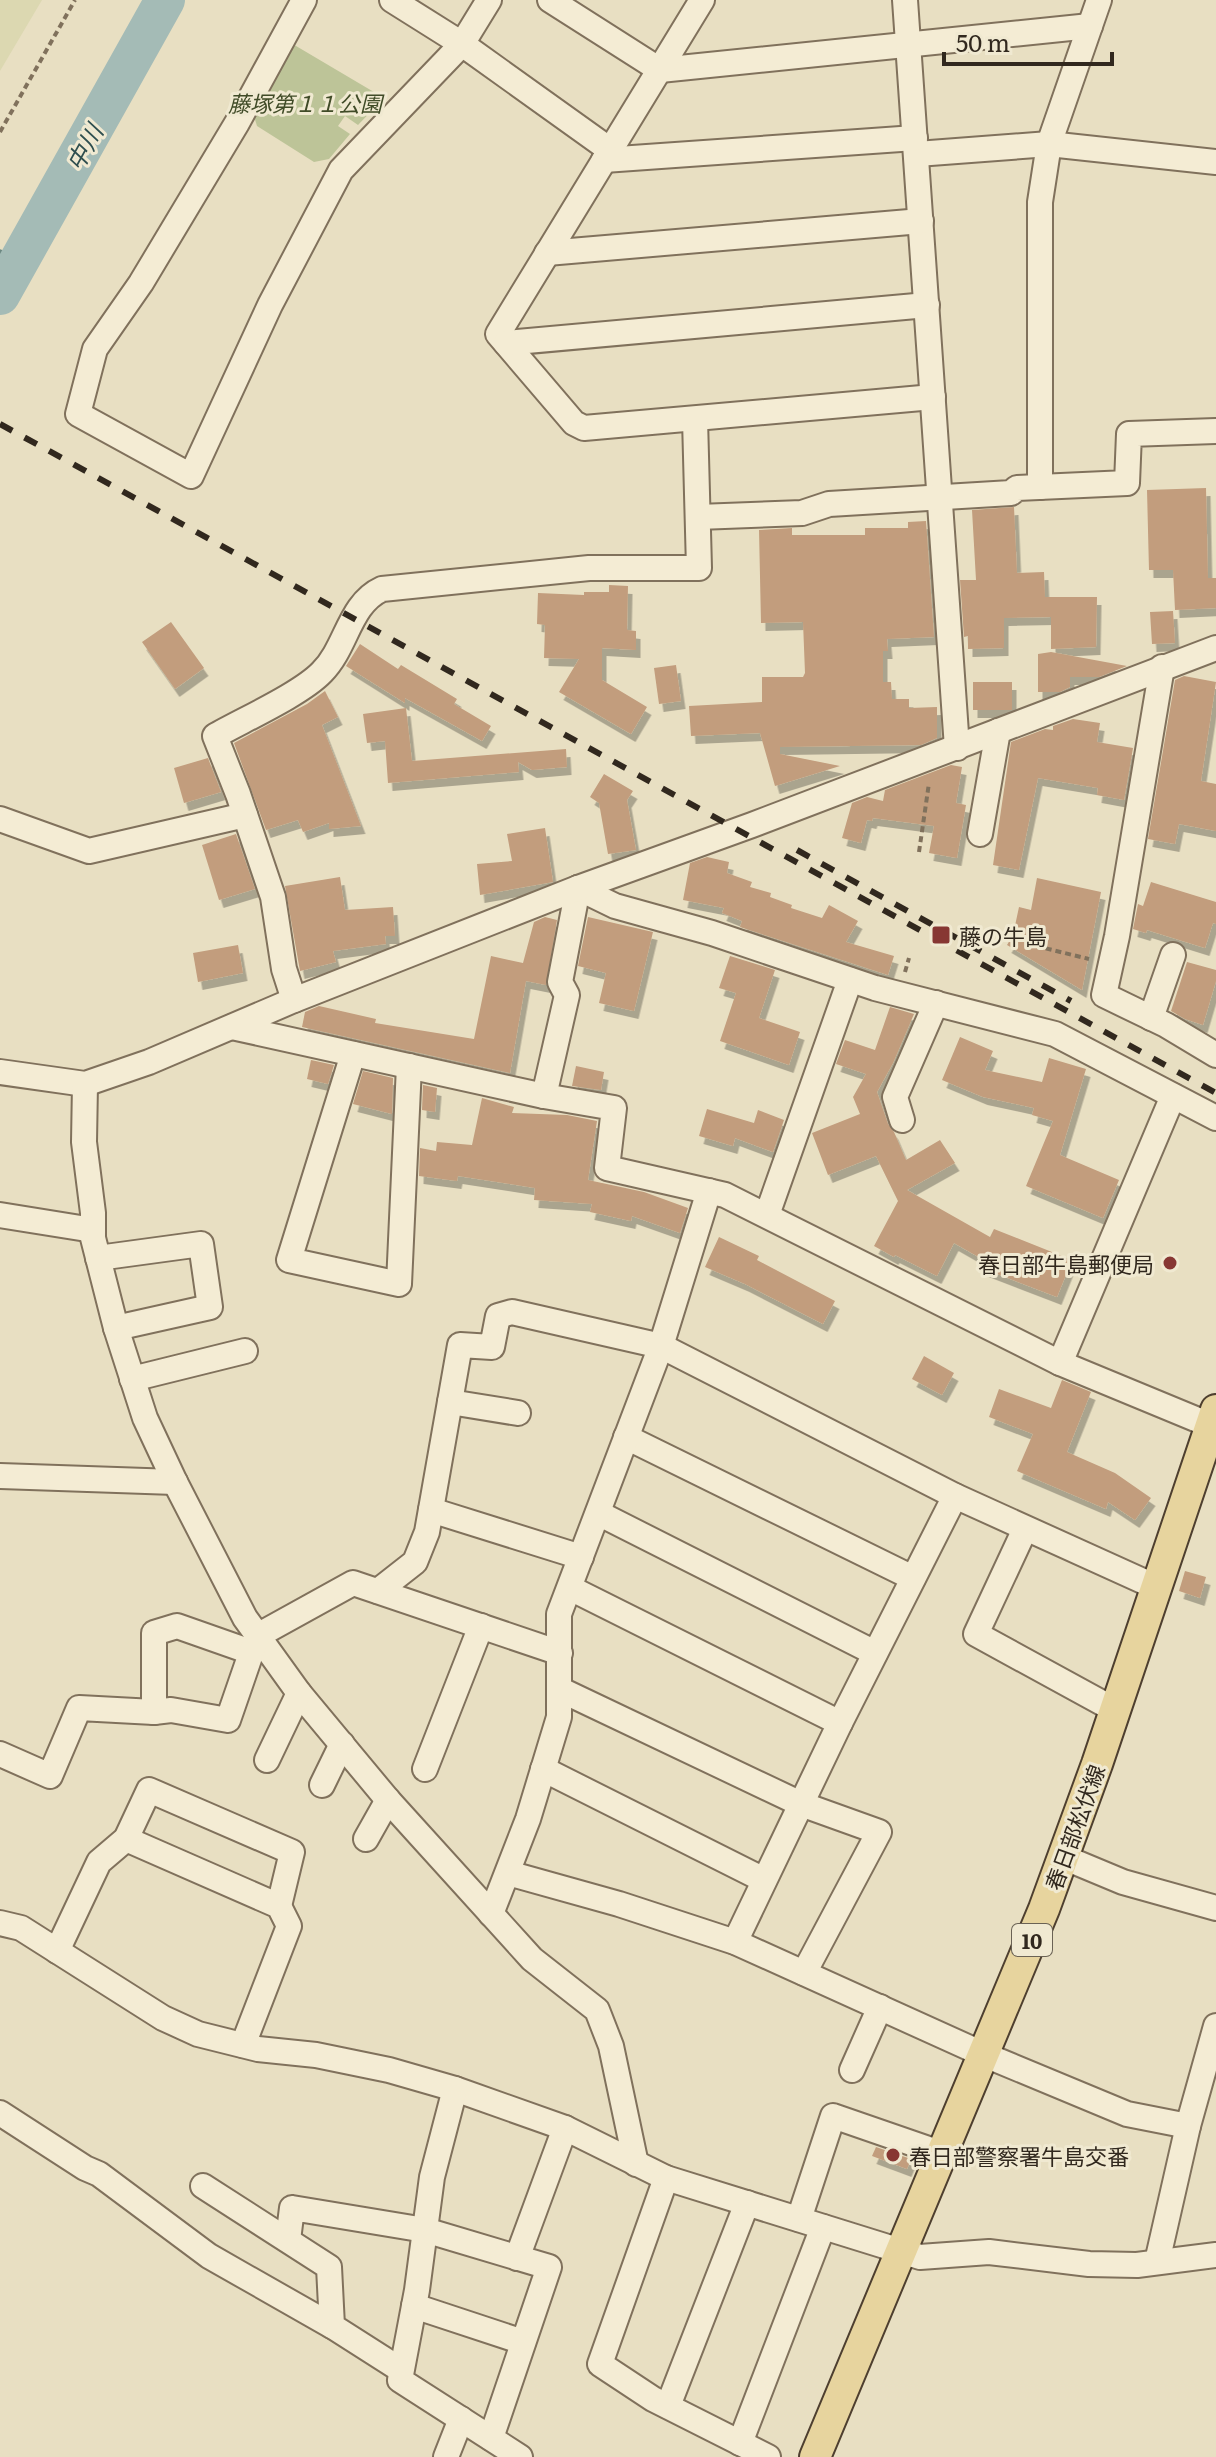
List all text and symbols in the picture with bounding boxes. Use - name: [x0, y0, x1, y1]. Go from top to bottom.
- scale bar: [944, 16, 1112, 66]
- text: 50 m: [956, 24, 1010, 59]
- park label: 藤塚第１１公園: [228, 86, 385, 119]
- water label: 中川: [56, 115, 111, 176]
- place label: 藤の牛島: [959, 919, 1047, 952]
- marker: 藤の牛島: [930, 924, 952, 946]
- place label: 春日部牛島郵便局: [978, 1247, 1154, 1280]
- marker: 春日部牛島郵便局: [1161, 1254, 1179, 1272]
- street label: 春日部松伏線: [1036, 1759, 1112, 1895]
- road number: 10: [1012, 1924, 1052, 1956]
- place label: 春日部警察署牛島交番: [909, 2139, 1129, 2172]
- marker: 春日部警察署牛島交番: [884, 2146, 902, 2164]

